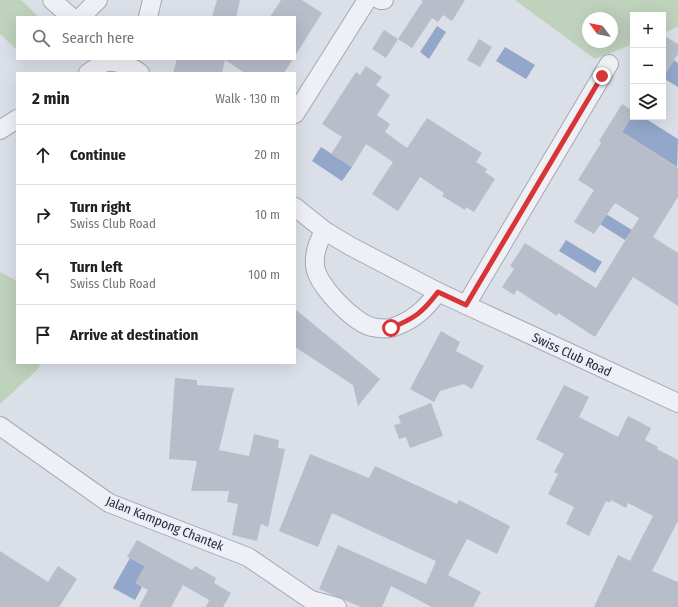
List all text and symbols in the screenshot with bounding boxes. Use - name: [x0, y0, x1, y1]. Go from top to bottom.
- north arrow: [582, 12, 618, 48]
- map controls: [630, 12, 666, 120]
- button: +: [630, 12, 666, 48]
- search box: [16, 16, 296, 60]
- icon: search: [30, 27, 52, 49]
- text: Search here: [62, 29, 134, 47]
- button: −: [630, 48, 666, 84]
- route end: [593, 67, 611, 85]
- button: layers: [630, 84, 666, 120]
- text: 2 min: [32, 88, 70, 109]
- text: Walk · 130 m: [215, 91, 280, 106]
- icon: ahead: [32, 144, 54, 166]
- text: Continue: [70, 146, 126, 164]
- text: 20 m: [254, 147, 280, 162]
- text: Turn right: [70, 198, 131, 216]
- icon: right: [32, 204, 54, 226]
- text: 10 m: [255, 207, 280, 222]
- text: Swiss Club Road: [70, 216, 156, 231]
- text: Turn left: [70, 258, 123, 276]
- icon: left: [32, 264, 54, 286]
- text: 100 m: [248, 267, 280, 282]
- text: Swiss Club Road: [70, 276, 156, 291]
- route start: [382, 319, 400, 337]
- icon: arrive: [32, 324, 54, 346]
- text: Arrive at destination: [70, 326, 198, 344]
- street label: Swiss Club Road: [530, 330, 614, 379]
- street label: Jalan Kampong Chantek: [104, 493, 227, 554]

